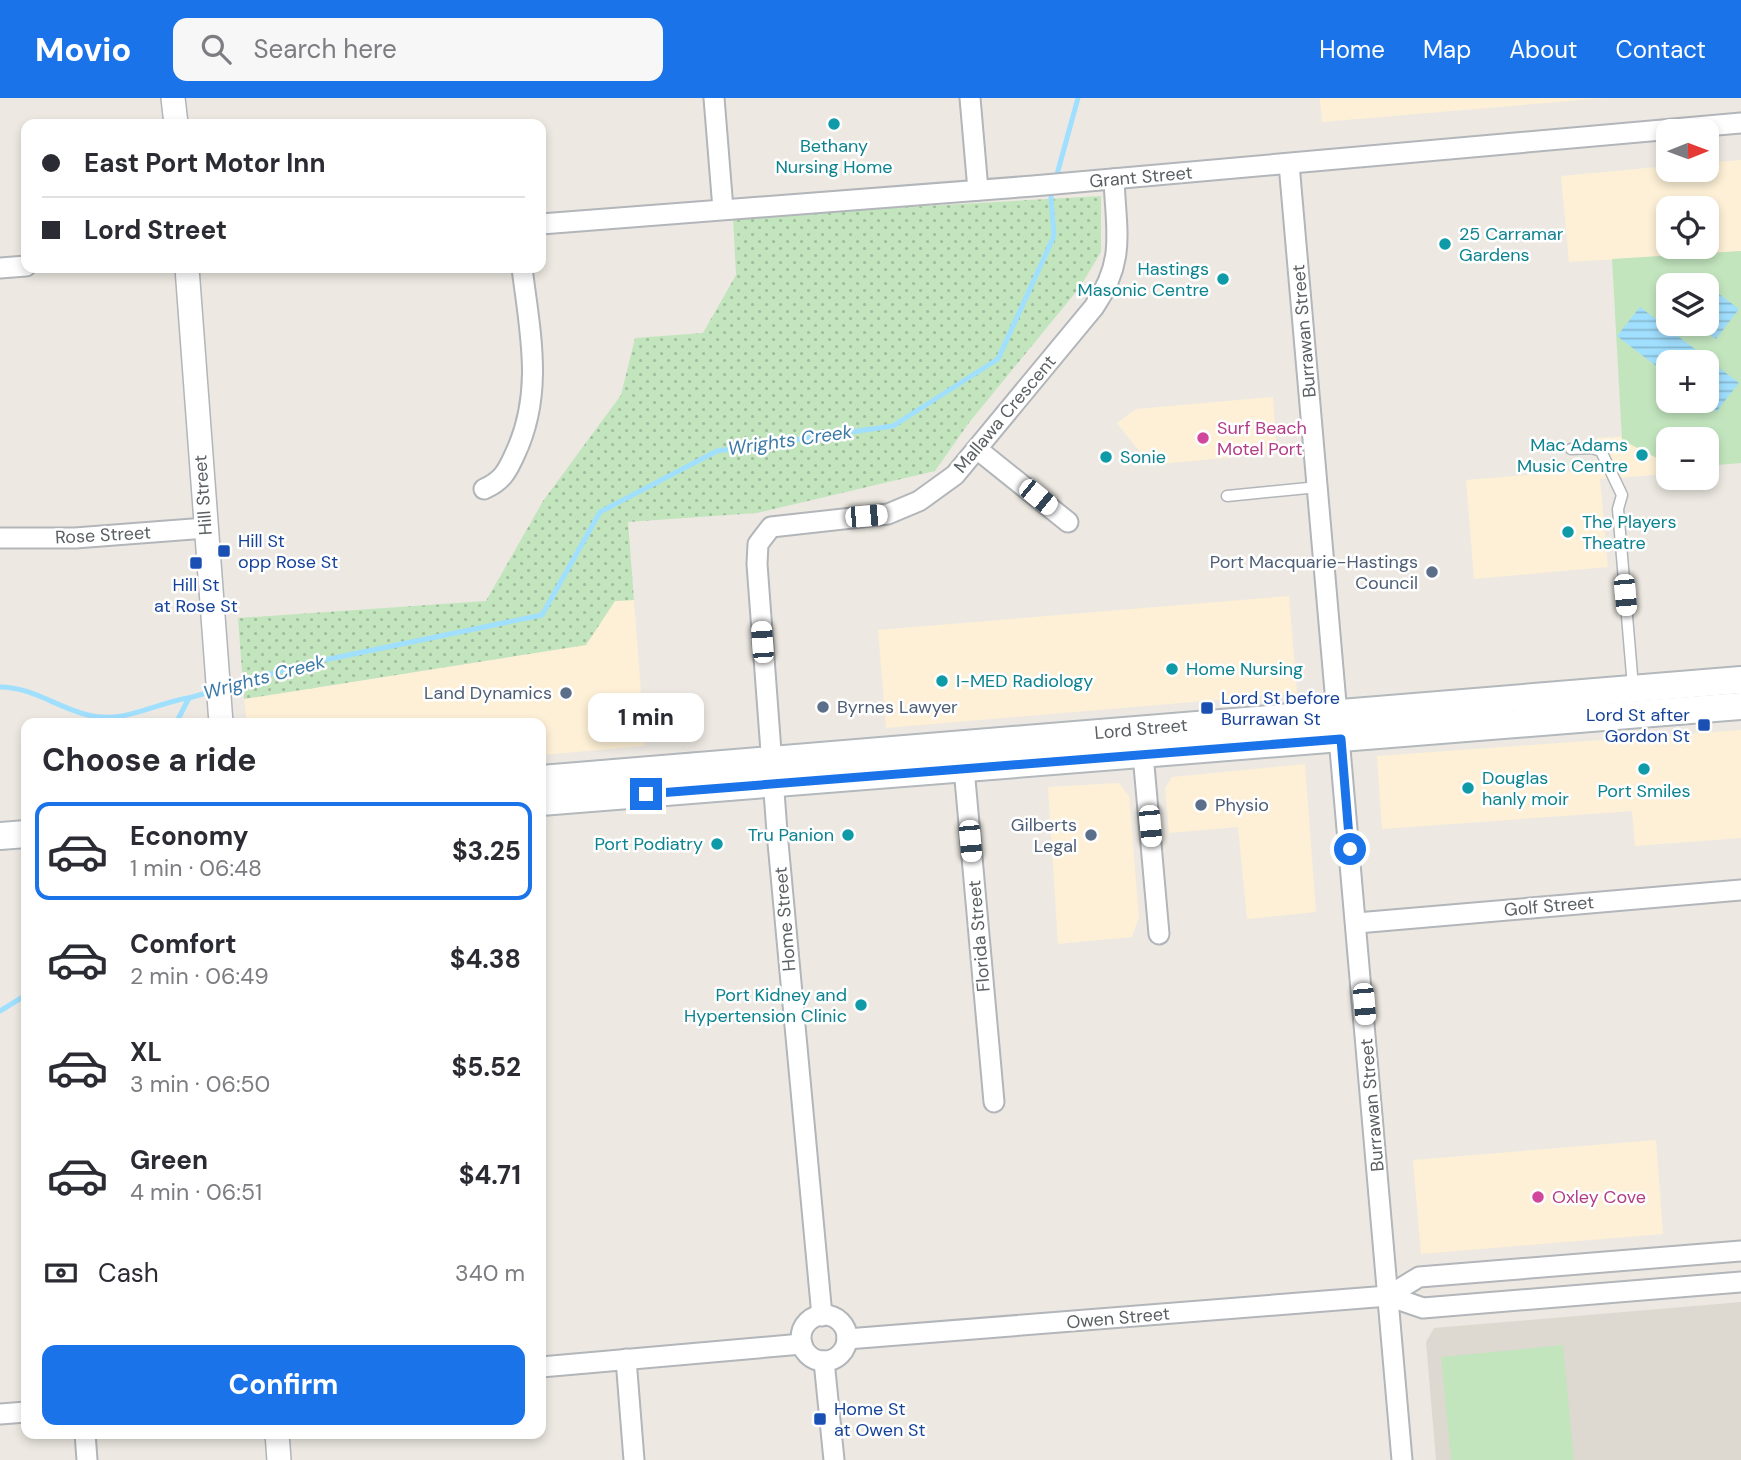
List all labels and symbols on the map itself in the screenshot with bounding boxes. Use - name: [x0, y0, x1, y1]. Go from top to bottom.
- marker: Bethany Nursing Home: [826, 116, 842, 132]
- north arrow: [1656, 119, 1718, 182]
- place label: Bethany Nursing Home: [775, 134, 893, 179]
- street label: Grant Street: [1089, 161, 1193, 193]
- place label: 25 Carramar Gardens: [1459, 222, 1564, 267]
- marker: 25 Carramar Gardens: [1437, 236, 1453, 252]
- place label: Hastings Masonic Centre: [1078, 257, 1209, 302]
- street label: Burrawan Street: [1286, 263, 1322, 399]
- marker: Hastings Masonic Centre: [1215, 271, 1231, 287]
- street label: Mallawa Crescent: [949, 350, 1061, 478]
- place label: Surf Beach Motel Port: [1217, 416, 1307, 461]
- water label: Wrights Creek: [726, 419, 854, 461]
- marker: Surf Beach Motel Port: [1195, 430, 1211, 446]
- place label: Mac Adams Music Centre: [1517, 433, 1628, 478]
- place label: Sonie: [1120, 445, 1166, 469]
- marker: Mac Adams Music Centre: [1634, 447, 1650, 463]
- marker: Sonie: [1098, 449, 1114, 465]
- street label: Hill Street: [188, 454, 218, 536]
- car: [1016, 476, 1061, 518]
- car: [845, 504, 888, 528]
- place label: The Players Theatre: [1582, 510, 1677, 555]
- street label: Rose Street: [54, 521, 152, 549]
- marker: The Players Theatre: [1560, 524, 1576, 540]
- place label: Hill St opp Rose St: [238, 529, 338, 574]
- marker: Hill St opp Rose St: [216, 543, 232, 559]
- place label: Port Macquarie-Hastings Council: [1210, 550, 1418, 595]
- marker: Hill St at Rose St: [188, 555, 204, 571]
- marker: Port Macquarie-Hastings Council: [1424, 564, 1440, 580]
- place label: Hill St at Rose St: [154, 573, 238, 618]
- car: [1613, 573, 1638, 617]
- car: [751, 620, 774, 664]
- water label: Wrights Creek: [200, 649, 328, 705]
- place label: Home Nursing: [1186, 657, 1303, 681]
- marker: Home Nursing: [1164, 661, 1180, 677]
- place label: I-MED Radiology: [956, 669, 1093, 693]
- marker: I-MED Radiology: [934, 673, 950, 689]
- place label: Land Dynamics: [424, 681, 552, 705]
- marker: Land Dynamics: [558, 685, 574, 701]
- place label: Lord St before Burrawan St: [1221, 686, 1340, 731]
- callout: 1 min: [588, 692, 704, 742]
- place label: Byrnes Lawyer: [837, 695, 958, 719]
- marker: Byrnes Lawyer: [815, 699, 831, 715]
- marker: Lord St before Burrawan St: [1199, 700, 1215, 716]
- place label: Lord St after Gordon St: [1586, 703, 1690, 748]
- street label: Lord Street: [1094, 713, 1188, 745]
- marker: Lord St after Gordon St: [1696, 717, 1712, 733]
- marker: Port Smiles: [1636, 761, 1652, 777]
- place label: Douglas hanly moir: [1482, 766, 1569, 811]
- route end: [630, 778, 662, 810]
- place label: Port Smiles: [1597, 779, 1691, 803]
- marker: Douglas hanly moir: [1460, 780, 1476, 796]
- place label: Physio: [1215, 793, 1269, 817]
- marker: Physio: [1193, 797, 1209, 813]
- car: [1138, 804, 1163, 848]
- place label: Gilberts Legal: [1011, 813, 1077, 858]
- car: [958, 819, 983, 863]
- place label: Tru Panion: [748, 823, 834, 847]
- marker: Tru Panion: [840, 827, 856, 843]
- marker: Gilberts Legal: [1083, 827, 1099, 843]
- place label: Port Podiatry: [594, 832, 703, 856]
- route start: [1334, 833, 1366, 865]
- marker: Port Podiatry: [709, 836, 725, 852]
- street label: Home Street: [768, 866, 802, 972]
- street label: Florida Street: [962, 879, 996, 993]
- street label: Golf Street: [1503, 890, 1595, 922]
- car: [1352, 982, 1377, 1026]
- place label: Port Kidney and Hypertension Clinic: [684, 983, 847, 1028]
- marker: Port Kidney and Hypertension Clinic: [853, 997, 869, 1013]
- street label: Burrawan Street: [1354, 1037, 1390, 1173]
- place label: Oxley Cove: [1552, 1185, 1646, 1209]
- marker: Oxley Cove: [1530, 1189, 1546, 1205]
- street label: Owen Street: [1065, 1302, 1171, 1334]
- place label: Home St at Owen St: [834, 1397, 926, 1442]
- marker: Home St at Owen St: [812, 1411, 828, 1427]

